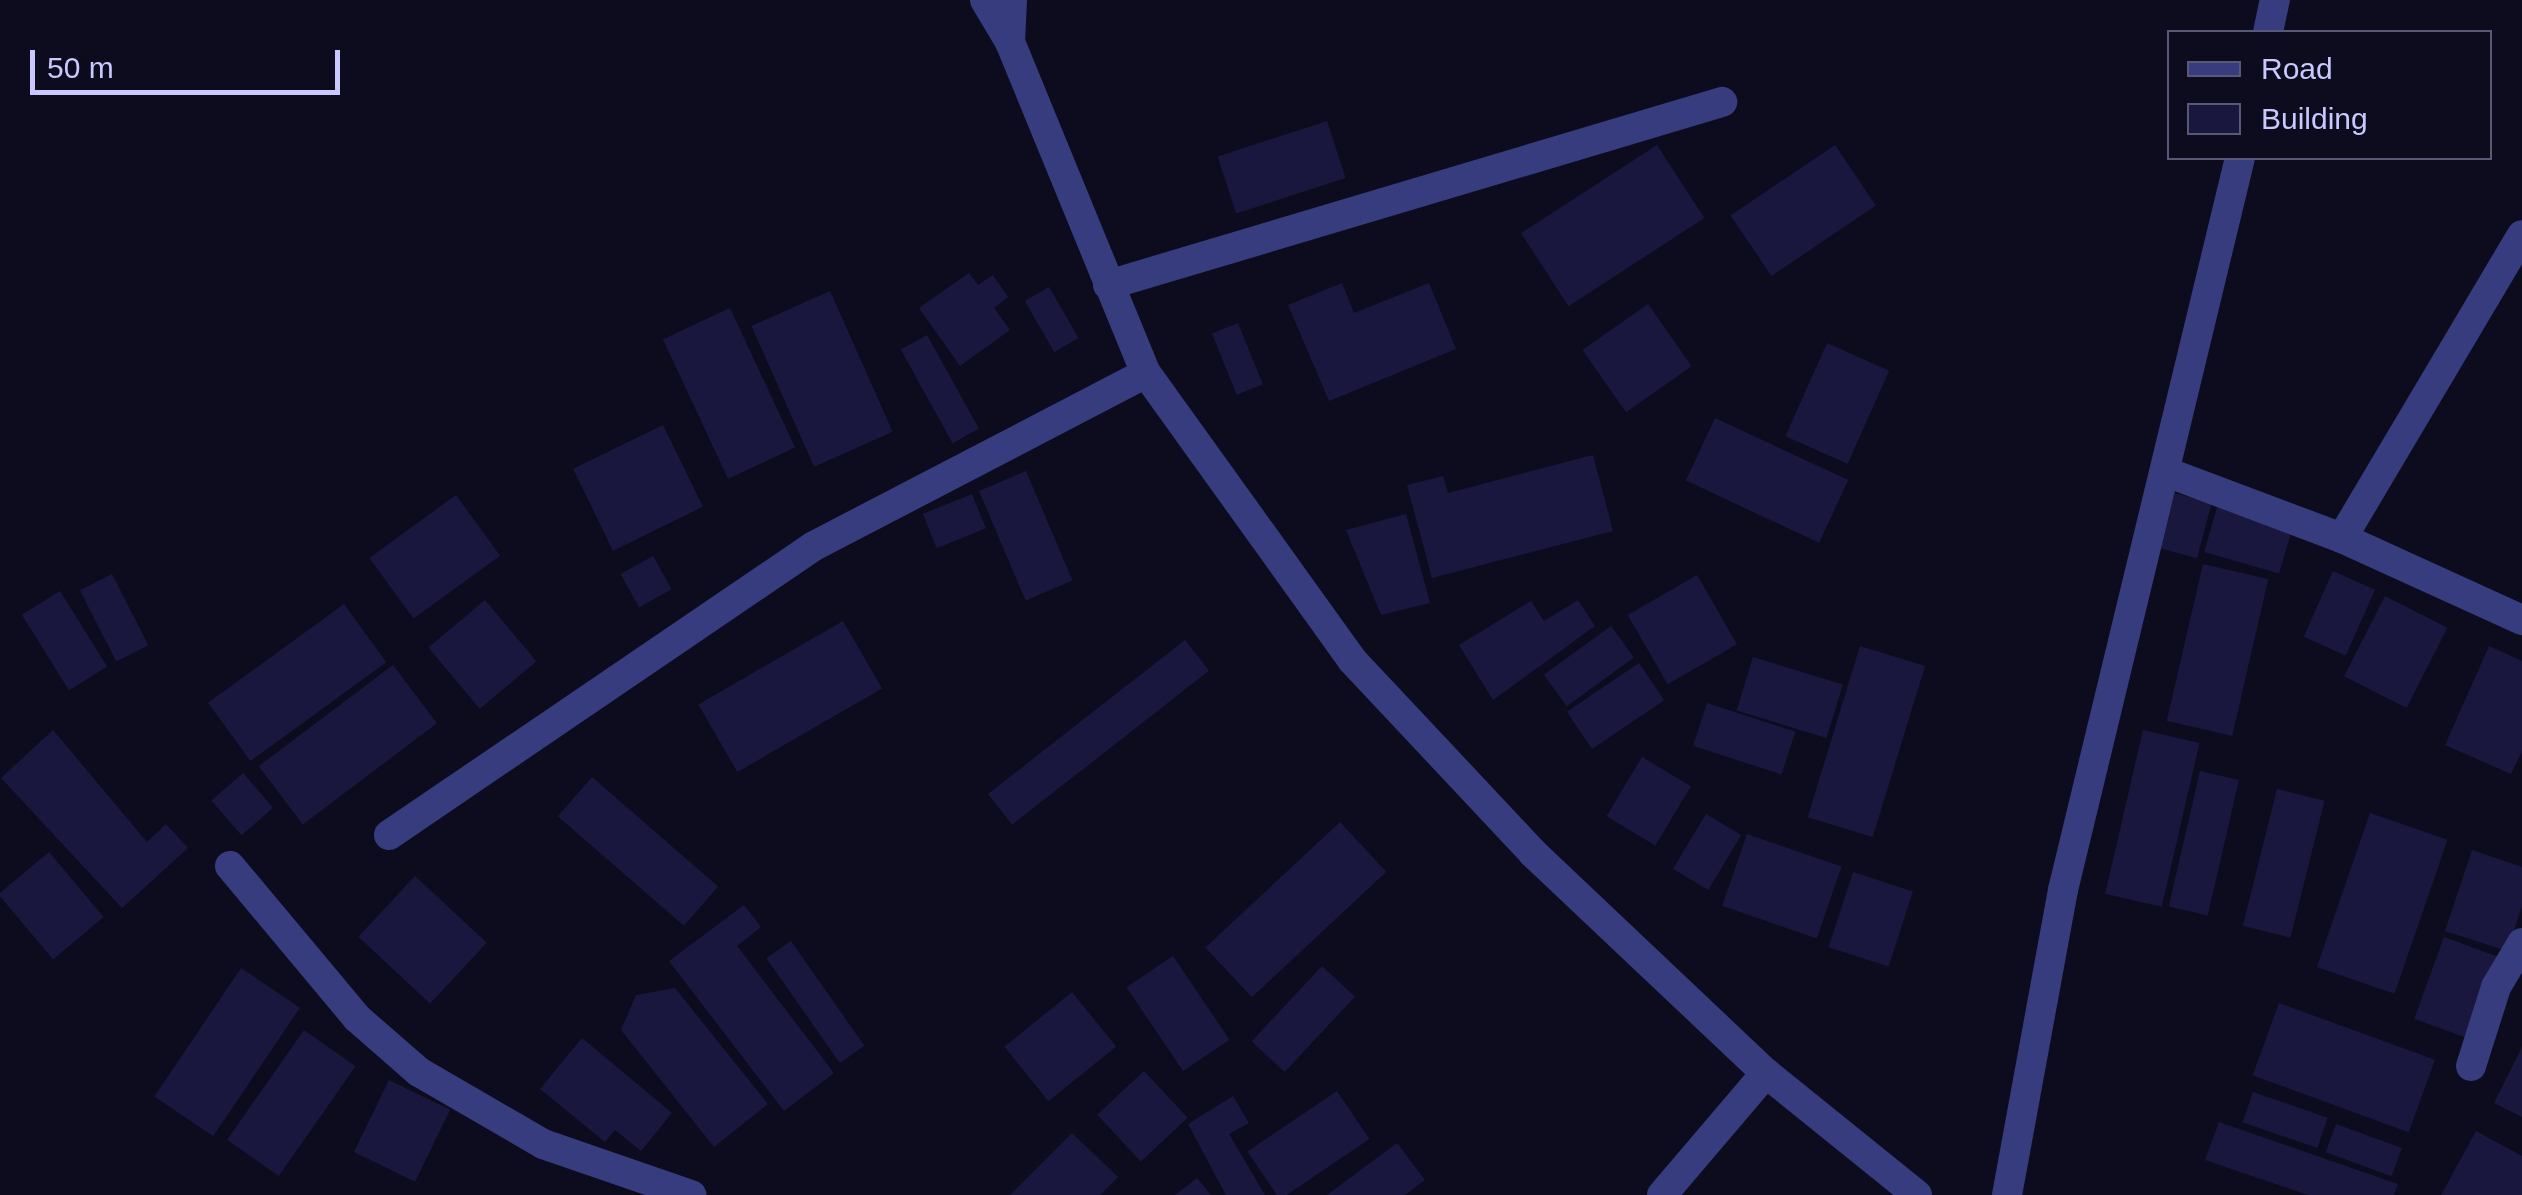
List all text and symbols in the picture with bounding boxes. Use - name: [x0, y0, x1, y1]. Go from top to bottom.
- scale bar: [35, 30, 345, 92]
- legend: [2167, 30, 2492, 160]
- text: 50 m: [47, 51, 114, 84]
- text: Road: [2261, 52, 2333, 85]
- text: Building: [2261, 102, 2368, 135]

